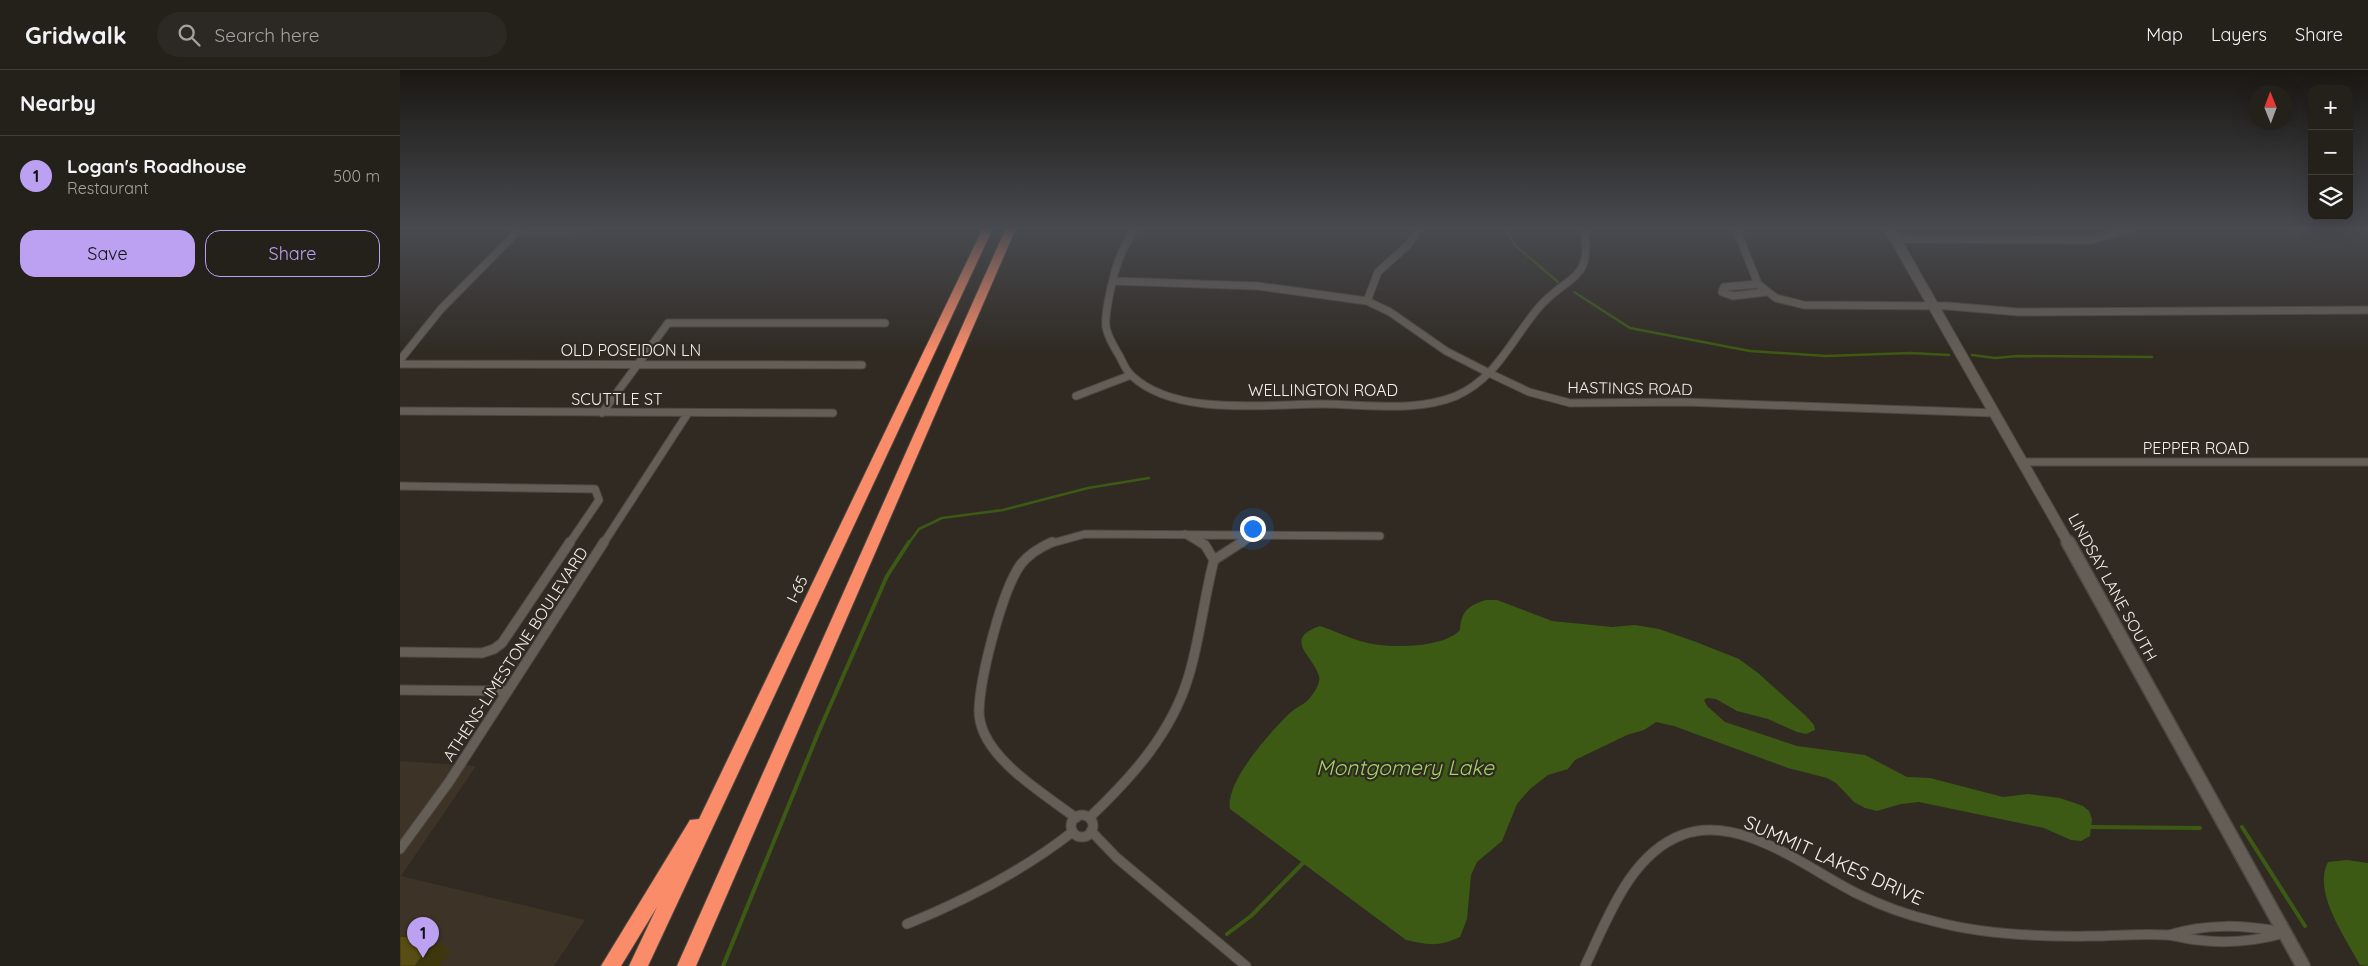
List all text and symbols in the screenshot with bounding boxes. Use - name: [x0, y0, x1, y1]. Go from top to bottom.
- search box: [157, 12, 507, 57]
- text: Gridwalk: [25, 20, 127, 50]
- icon: search: [175, 21, 203, 49]
- text: Search here: [215, 23, 319, 47]
- text: Map: [2146, 23, 2183, 46]
- text: Layers: [2211, 23, 2267, 46]
- text: Share: [2295, 23, 2343, 46]
- north arrow: [2248, 85, 2293, 130]
- map controls: [2308, 85, 2353, 220]
- button: +: [2308, 85, 2353, 130]
- text: Nearby: [20, 90, 96, 116]
- button: −: [2308, 130, 2353, 175]
- text: Logan's Roadhouse: [67, 154, 247, 178]
- text: 1: [33, 166, 39, 186]
- text: 500 m: [333, 166, 380, 186]
- button: layers: [2308, 175, 2353, 220]
- text: Restaurant: [67, 178, 149, 198]
- button: Save: [20, 230, 195, 277]
- button: Share: [205, 230, 380, 277]
- street label: OLD POSEIDON LN: [561, 340, 701, 360]
- street label: HASTINGS ROAD: [1567, 377, 1693, 399]
- street label: WELLINGTON ROAD: [1248, 380, 1398, 400]
- street label: SCUTTLE ST: [571, 389, 663, 409]
- street label: PEPPER ROAD: [2143, 438, 2249, 458]
- street label: LINDSAY LANE SOUTH: [2064, 510, 2162, 664]
- your location: [1240, 516, 1266, 542]
- street label: ATHENS-LIMESTONE BOULEVARD: [438, 543, 592, 765]
- street label: I-65: [782, 572, 812, 606]
- water label: Montgomery Lake: [1316, 754, 1495, 780]
- street label: SUMMIT LAKES DRIVE: [1741, 810, 1927, 910]
- pin: 1: [407, 917, 439, 958]

